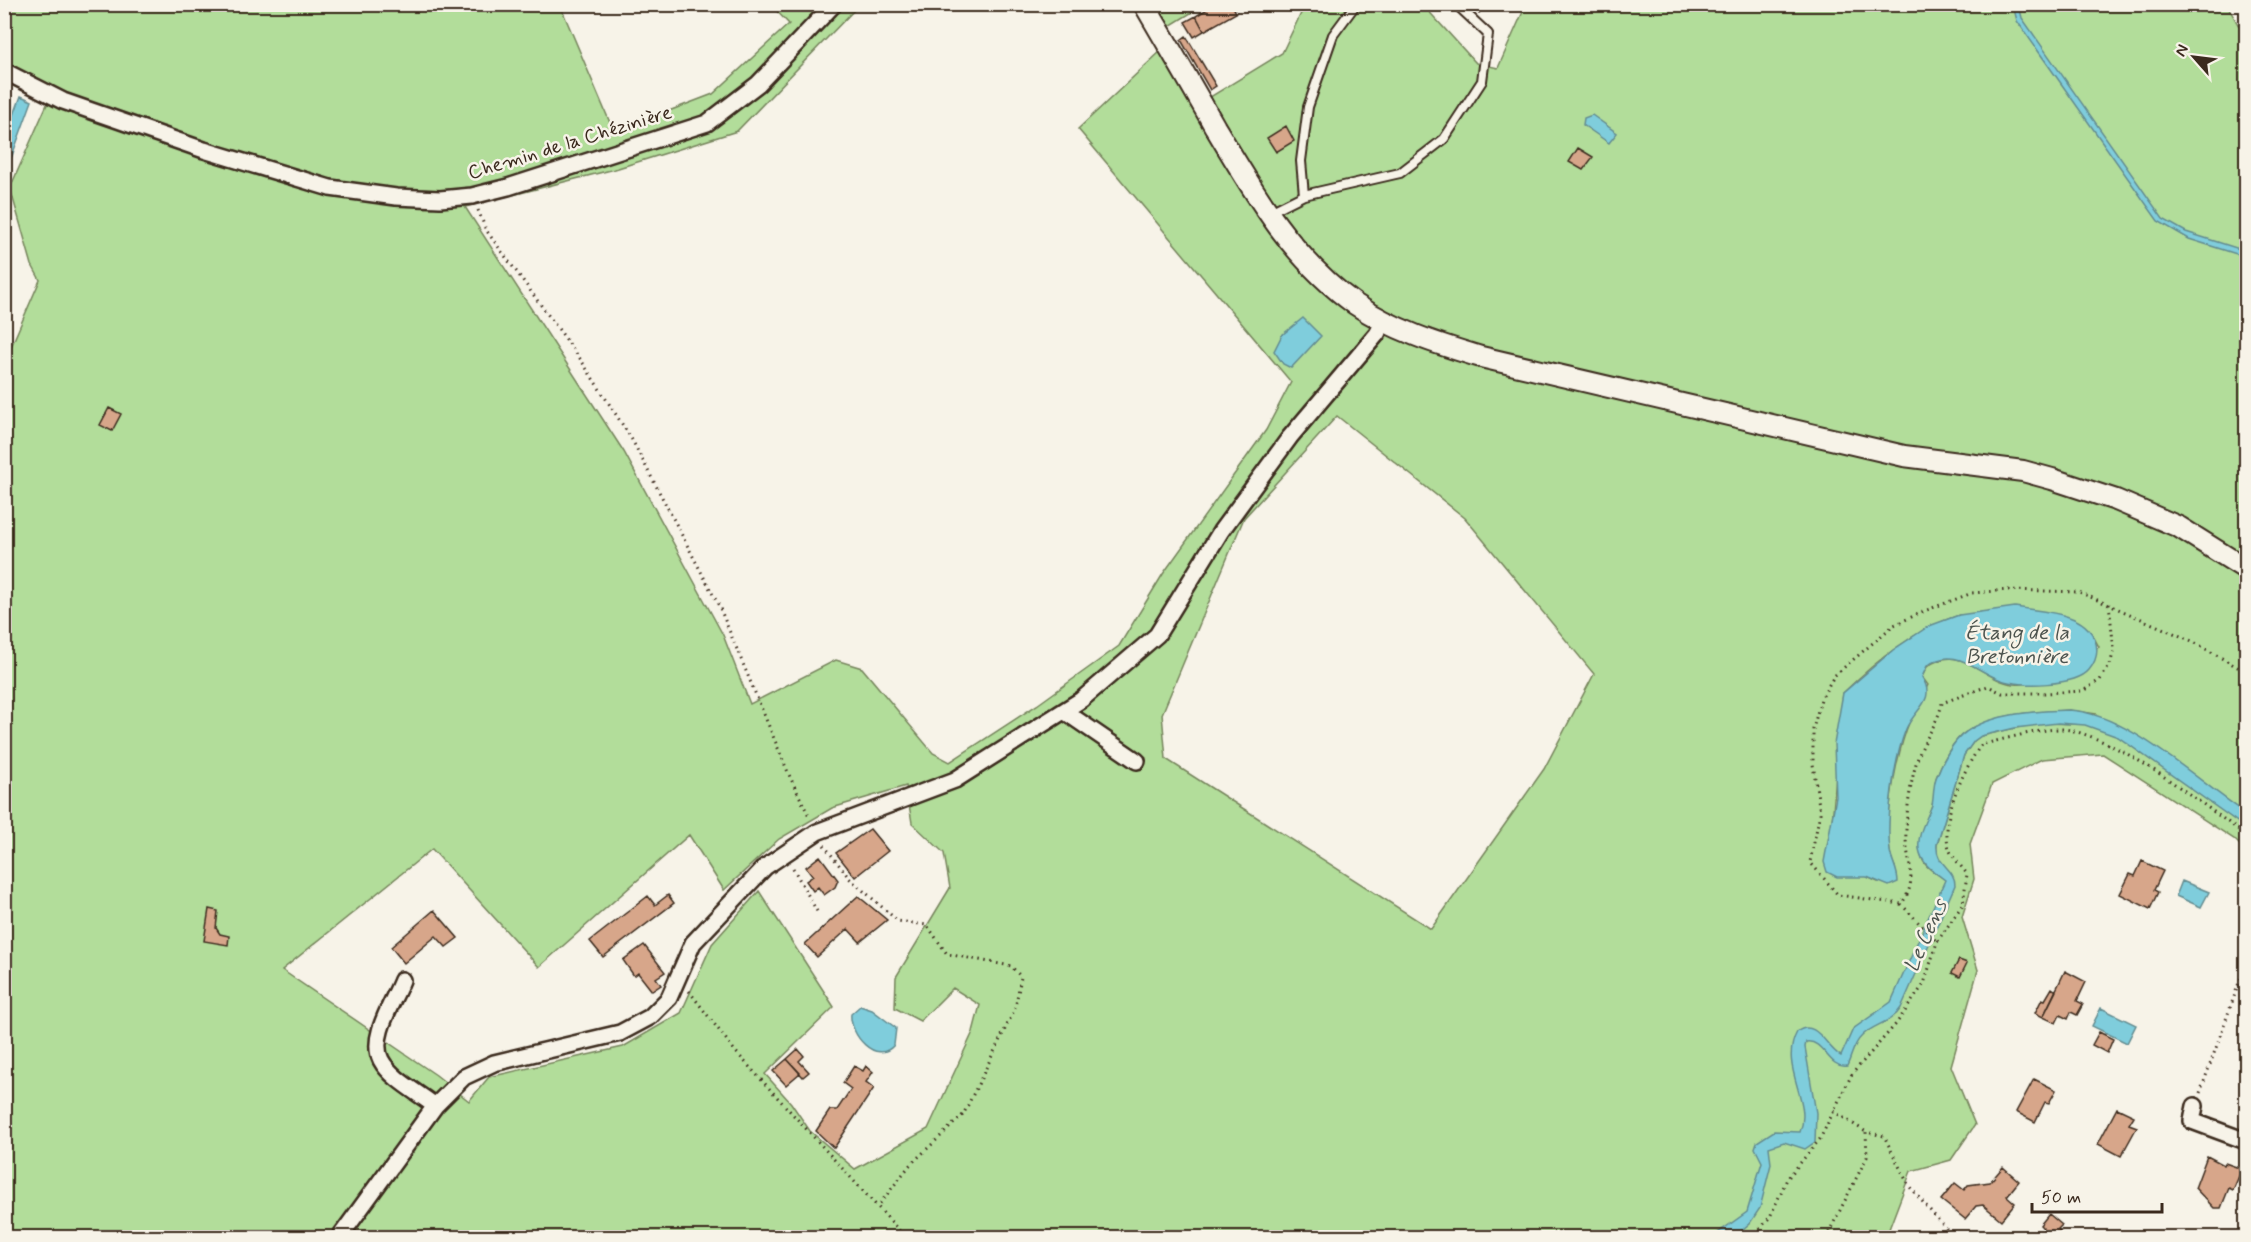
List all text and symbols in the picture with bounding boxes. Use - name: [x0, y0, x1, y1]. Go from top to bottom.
- north arrow: [2164, 27, 2224, 87]
- text: N: [2170, 41, 2194, 60]
- street label: Chemin de la Chézinière: [465, 99, 675, 187]
- water label: Étang de la Bretonnière: [1965, 619, 2069, 671]
- water label: Le Cens: [1898, 894, 1955, 977]
- scale bar: [2032, 1176, 2162, 1214]
- text: 50 m: [2041, 1186, 2081, 1210]

